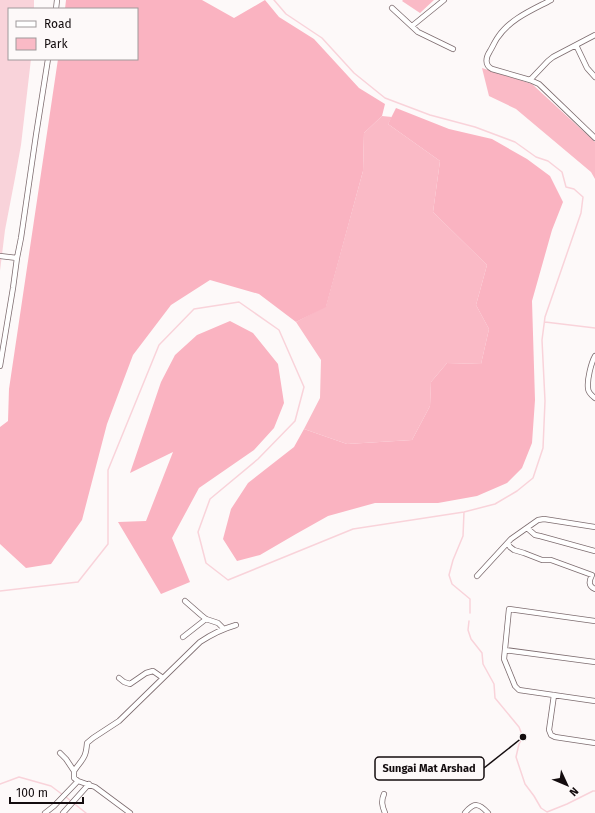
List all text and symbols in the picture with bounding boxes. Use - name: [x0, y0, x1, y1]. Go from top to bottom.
- legend: [8, 8, 138, 60]
- text: Road: [44, 17, 72, 31]
- text: Park: [44, 37, 68, 51]
- callout: Sungai Mat Arshad: [375, 757, 484, 780]
- text: Sungai Mat Arshad: [382, 762, 476, 775]
- north arrow: [547, 765, 587, 805]
- scale bar: [10, 779, 83, 805]
- text: N: [567, 784, 581, 799]
- text: 100 m: [16, 786, 48, 800]

